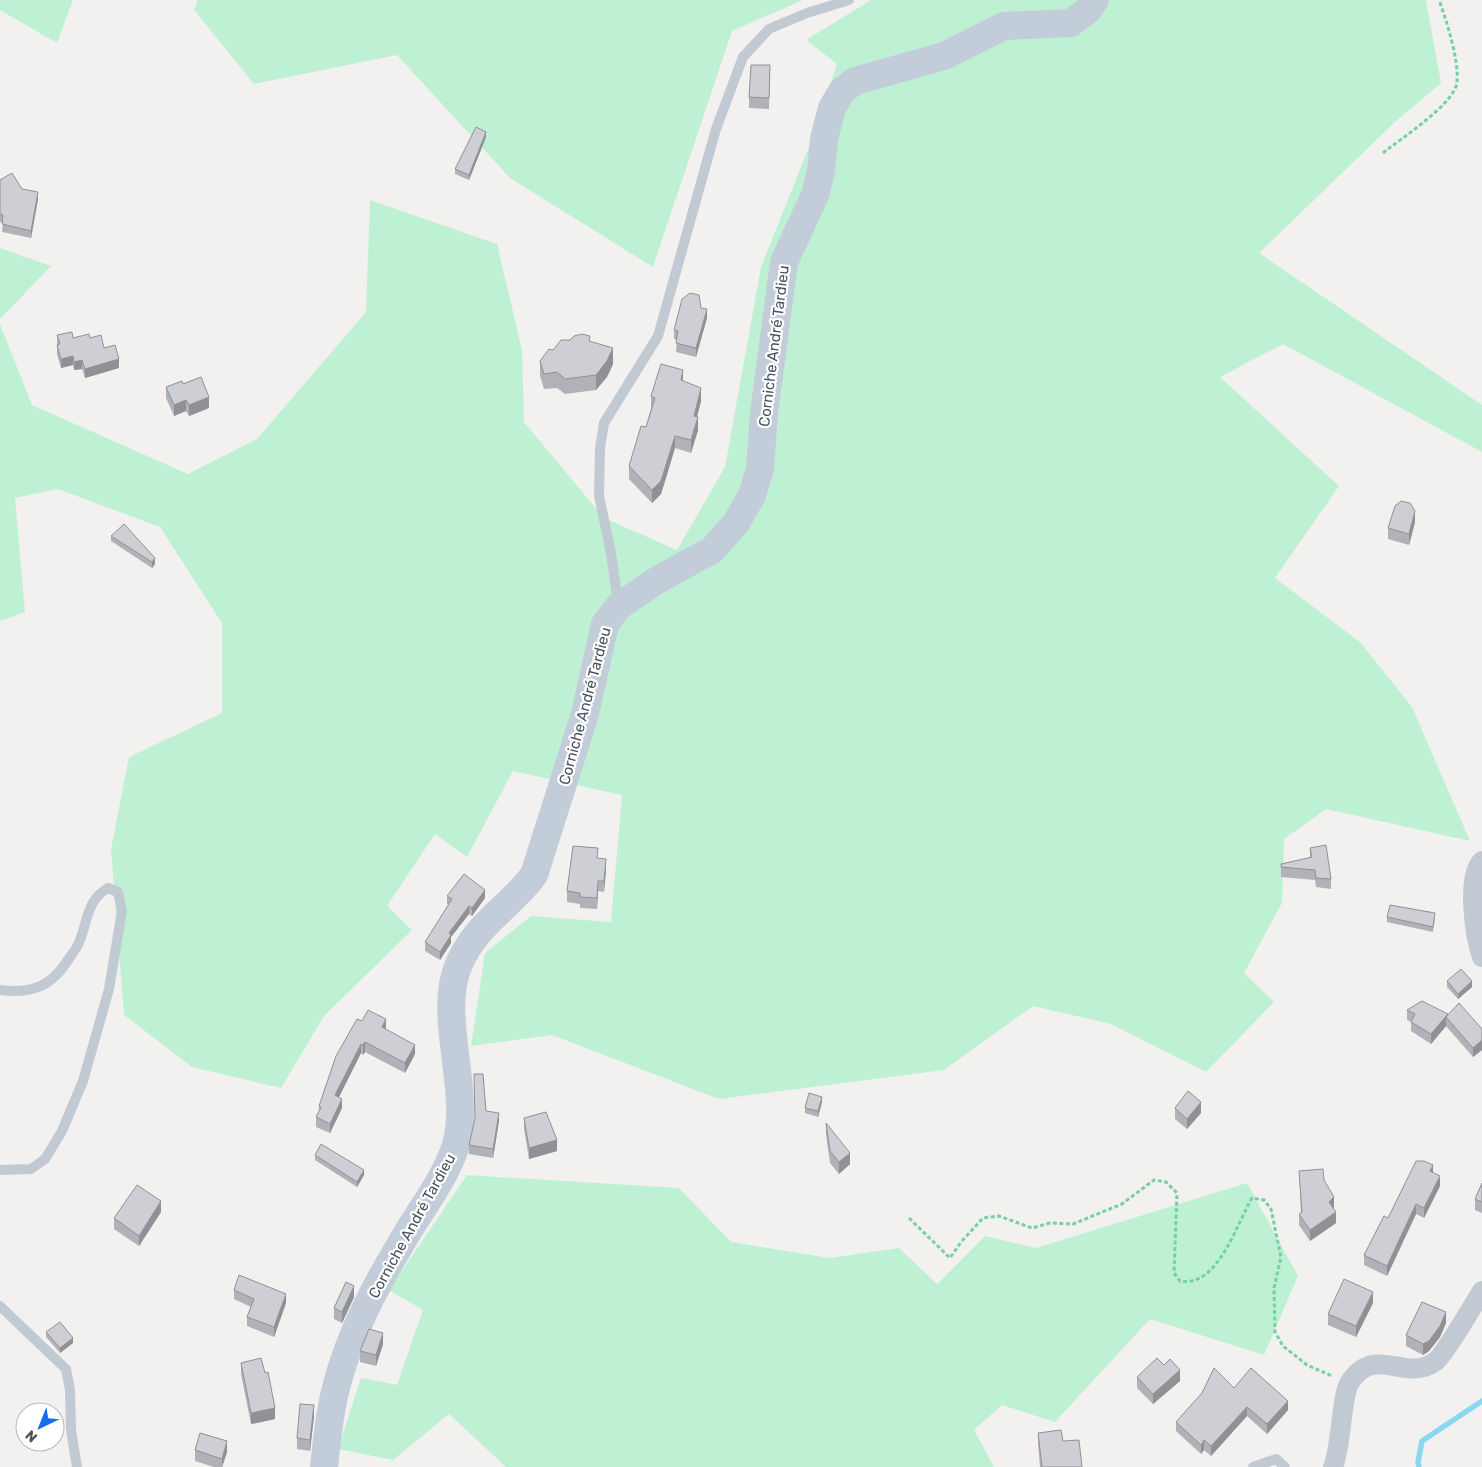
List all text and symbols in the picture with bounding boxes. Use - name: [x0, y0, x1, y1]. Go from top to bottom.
- street label: Corniche André Tardieu: [755, 264, 793, 428]
- street label: Corniche André Tardieu: [555, 625, 615, 787]
- street label: Corniche André Tardieu: [365, 1151, 459, 1301]
- north arrow: [15, 1402, 65, 1452]
- text: N: [22, 1426, 41, 1446]

